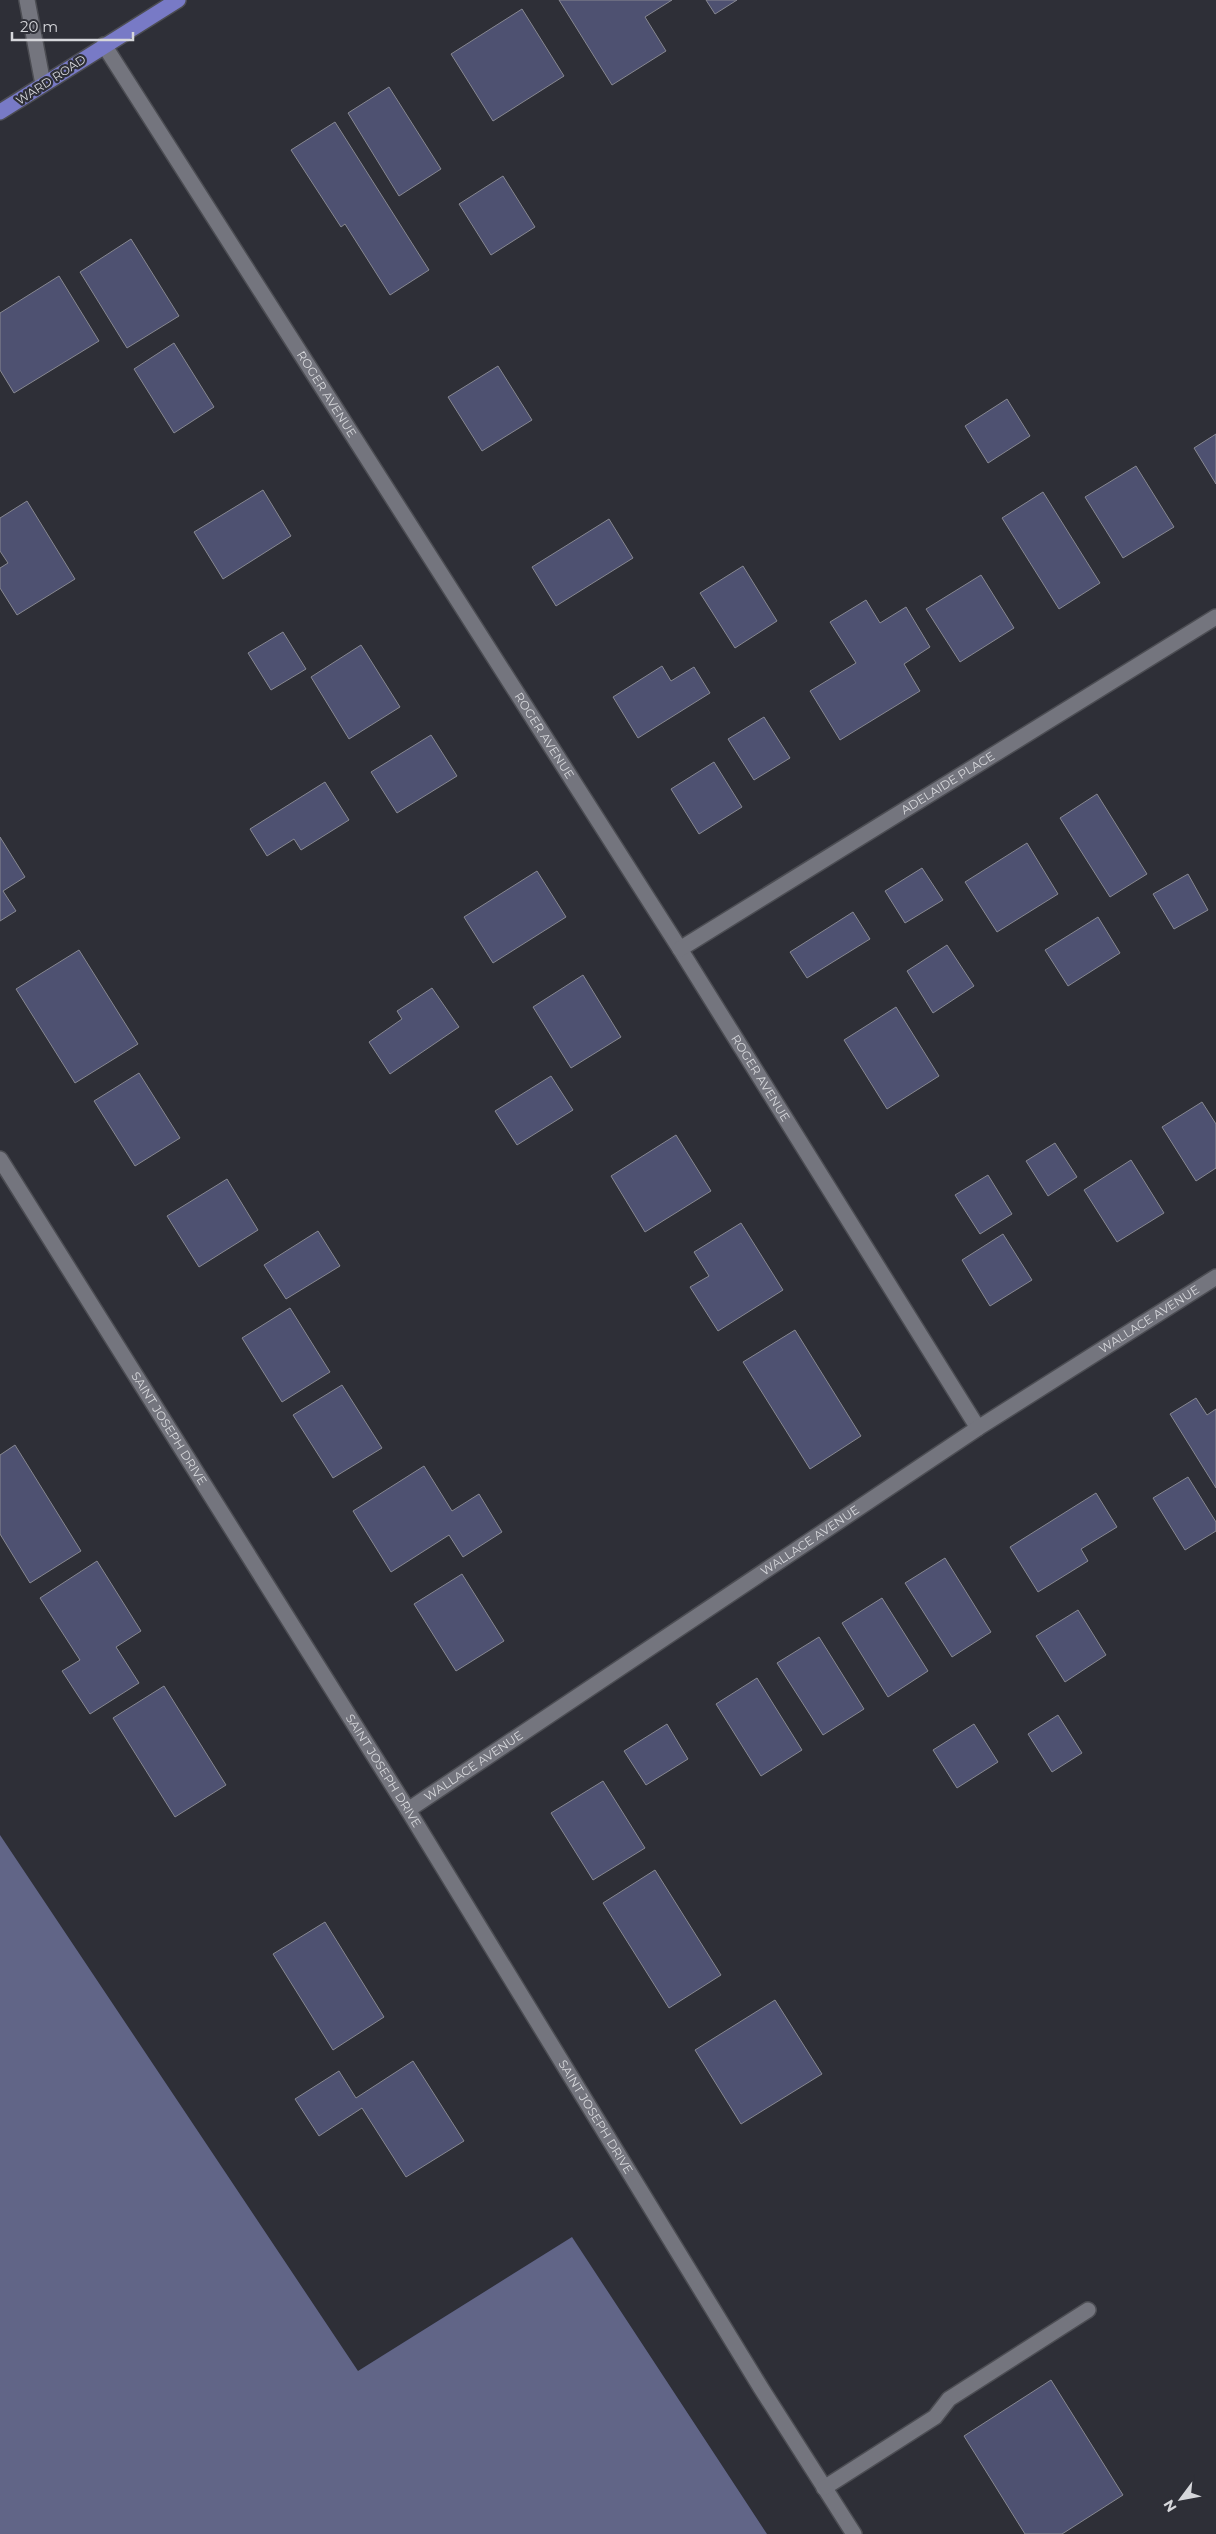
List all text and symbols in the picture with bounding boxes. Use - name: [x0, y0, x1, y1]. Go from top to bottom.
- scale bar: [12, 10, 134, 42]
- text: 20 m: [20, 17, 58, 36]
- street label: WARD ROAD: [13, 51, 89, 108]
- street label: ROGER AVENUE: [294, 348, 360, 440]
- street label: ROGER AVENUE: [511, 689, 578, 781]
- street label: ADELAIDE PLACE: [898, 748, 997, 817]
- street label: ROGER AVENUE: [728, 1032, 793, 1124]
- street label: WALLACE AVENUE: [1096, 1282, 1202, 1356]
- street label: SAINT JOSEPH DRIVE: [128, 1369, 210, 1488]
- street label: WALLACE AVENUE: [758, 1502, 862, 1579]
- street label: SAINT JOSEPH DRIVE: [343, 1711, 425, 1830]
- street label: WALLACE AVENUE: [421, 1727, 526, 1804]
- street label: SAINT JOSEPH DRIVE: [555, 2057, 636, 2176]
- north arrow: [1156, 2474, 1206, 2524]
- text: N: [1159, 2496, 1181, 2515]

